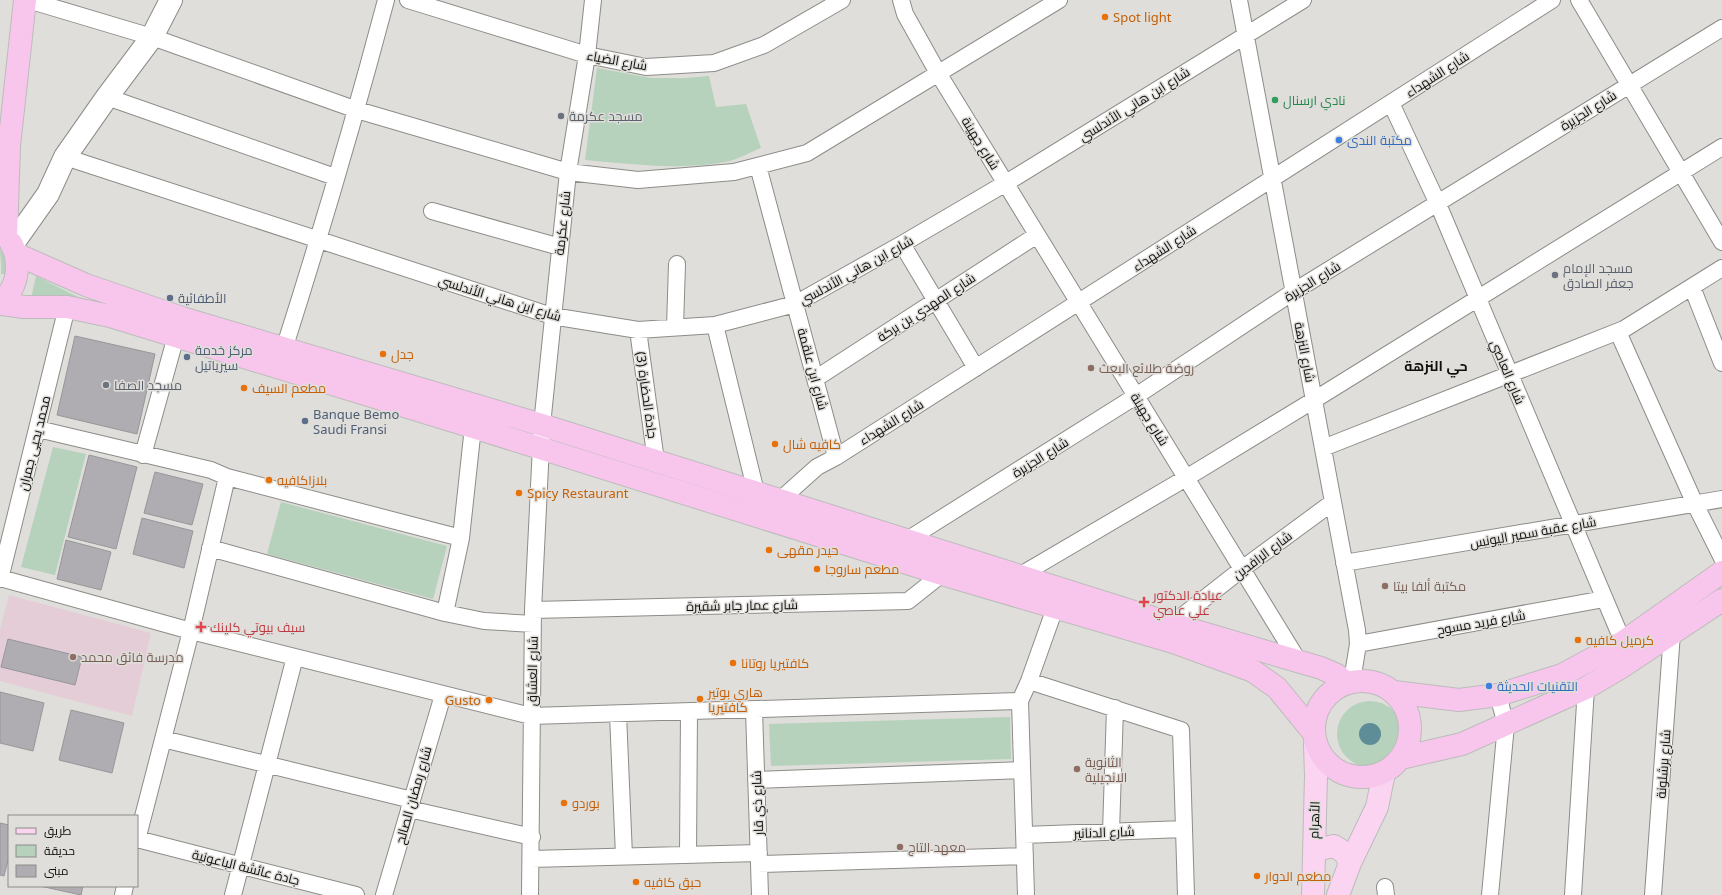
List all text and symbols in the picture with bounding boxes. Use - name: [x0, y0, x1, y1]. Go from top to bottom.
- place label: Spot light: [1113, 8, 1172, 26]
- marker: Spot light: [1100, 12, 1110, 22]
- street label: شارع الضياء: [585, 46, 649, 74]
- street label: شارع الشهداء: [1402, 47, 1472, 101]
- street label: شارع ابن هاني الأندلسي: [1075, 63, 1194, 147]
- street label: شارع الجزيرة: [1556, 86, 1620, 134]
- place label: نادي ارسنال: [1283, 91, 1346, 111]
- marker: نادي ارسنال: [1270, 95, 1280, 105]
- place label: مسجد عكرمة: [569, 107, 643, 125]
- marker: مسجد عكرمة: [556, 111, 566, 121]
- street label: شارع جهينة: [958, 113, 1004, 173]
- place label: مكتبة الندى: [1347, 131, 1412, 149]
- marker: مكتبة الندى: [1334, 135, 1344, 145]
- street label: شارع عكرمة: [550, 190, 574, 256]
- street label: شارع الشهداء: [1129, 221, 1199, 275]
- street label: شارع ابن هاني الأندلسي: [796, 231, 917, 311]
- street label: شارع الجزيرة: [1280, 257, 1344, 305]
- place label: مسجد الإمام جعفر الصادق: [1563, 259, 1634, 292]
- street label: شارع المهدي بن بركة: [873, 268, 980, 347]
- marker: مسجد الإمام جعفر الصادق: [1550, 270, 1560, 280]
- street label: شارع ابن هاني الأندلسي: [436, 271, 564, 327]
- place label: الأطفائية: [178, 289, 226, 307]
- marker: الأطفائية: [165, 293, 175, 303]
- street label: شارع النزهة: [1290, 320, 1320, 384]
- street label: شارع ابن علقمة: [793, 326, 833, 412]
- street label: شارع العاصي: [1485, 337, 1530, 408]
- place label: مركز خدمة سيرياتيل: [195, 341, 253, 374]
- place label: جدل: [391, 345, 414, 363]
- marker: جدل: [378, 349, 388, 359]
- street label: جادة الحضارة (3): [632, 350, 662, 440]
- marker: مركز خدمة سيرياتيل: [182, 352, 192, 362]
- district label: حي النزهة: [1404, 356, 1468, 378]
- place label: روضة طلائع البعث: [1099, 359, 1194, 377]
- marker: روضة طلائع البعث: [1086, 363, 1096, 373]
- place label: مسجد الصفا: [114, 376, 182, 394]
- place label: مطعم السيف: [252, 379, 326, 398]
- marker: مسجد الصفا: [101, 380, 111, 390]
- marker: مطعم السيف: [239, 383, 249, 393]
- street label: شارع جهينة: [1127, 389, 1173, 449]
- street label: محمد يحيى جمران: [13, 394, 55, 492]
- street label: شارع الشهداء: [855, 395, 927, 449]
- place label: Banque Bemo Saudi Fransi: [313, 405, 399, 438]
- marker: Banque Bemo Saudi Fransi: [300, 416, 310, 426]
- street label: شارع الجزيرة: [1008, 433, 1072, 481]
- place label: كافيه شال: [783, 435, 841, 453]
- marker: كافيه شال: [770, 439, 780, 449]
- place label: بلازاكافيه: [277, 471, 327, 489]
- marker: بلازاكافيه: [264, 475, 274, 485]
- place label: Spicy Restaurant: [527, 484, 629, 502]
- marker: Spicy Restaurant: [514, 488, 524, 498]
- street label: شارع عقبة سمير اليونس: [1468, 512, 1598, 552]
- street label: شارع الرافدين: [1228, 527, 1296, 583]
- place label: حيدر مقهى: [777, 541, 839, 559]
- marker: حيدر مقهى: [764, 545, 774, 555]
- place label: مطعم ساروجا: [825, 560, 899, 579]
- marker: مطعم ساروجا: [812, 564, 822, 574]
- place label: مكتبة ألفا بيتا: [1393, 577, 1466, 595]
- marker: مكتبة ألفا بيتا: [1380, 581, 1390, 591]
- place label: عيادة الدكتور علي عاصي: [1152, 586, 1223, 621]
- street label: شارع عمار جابر شقيرة: [686, 595, 798, 615]
- marker: عيادة الدكتور علي عاصي: [1138, 596, 1150, 608]
- street label: شارع فريد مسوح: [1435, 605, 1527, 639]
- place label: سيف بيوتي كلينك: [210, 618, 305, 638]
- marker: سيف بيوتي كلينك: [195, 621, 207, 633]
- place label: كرميل كافيه: [1586, 631, 1654, 649]
- marker: كرميل كافيه: [1573, 635, 1583, 645]
- street label: شارع العشاق: [522, 636, 542, 706]
- place label: مدرسة فائق محمد: [81, 648, 184, 666]
- marker: مدرسة فائق محمد: [68, 652, 78, 662]
- place label: كافتيريا روتانا: [741, 654, 809, 672]
- marker: كافتيريا روتانا: [728, 658, 738, 668]
- place label: التقنيات الحديثة: [1497, 677, 1578, 695]
- marker: التقنيات الحديثة: [1484, 681, 1494, 691]
- place label: هاري بوتير كافتيريا: [707, 683, 763, 716]
- place label: Gusto: [445, 691, 481, 709]
- marker: هاري بوتير كافتيريا: [695, 694, 705, 704]
- marker: Gusto: [484, 695, 494, 705]
- street label: شارع برشلونة: [1652, 729, 1674, 799]
- street label: شارع رمضان الصالح: [390, 744, 436, 846]
- place label: الثانوية الانجيلية: [1085, 753, 1127, 786]
- marker: الثانوية الانجيلية: [1072, 764, 1082, 774]
- street label: شارع ذي قار: [747, 770, 769, 837]
- place label: بوردو: [572, 794, 600, 812]
- marker: بوردو: [559, 798, 569, 808]
- street label: الأهرام: [1304, 801, 1325, 839]
- legend: [8, 815, 138, 887]
- text: طريق: [44, 822, 72, 839]
- street label: شارع الدنانير: [1072, 822, 1135, 842]
- place label: معهد التاج: [908, 838, 966, 856]
- text: حديقة: [44, 842, 75, 859]
- marker: معهد التاج: [895, 842, 905, 852]
- street label: جادة عائشة الباعونية: [190, 845, 302, 889]
- text: مبنى: [44, 862, 69, 879]
- place label: مطعم الدوار: [1264, 867, 1331, 886]
- marker: مطعم الدوار: [1252, 871, 1262, 881]
- place label: حبق كافيه: [644, 873, 701, 891]
- marker: حبق كافيه: [631, 877, 641, 887]

